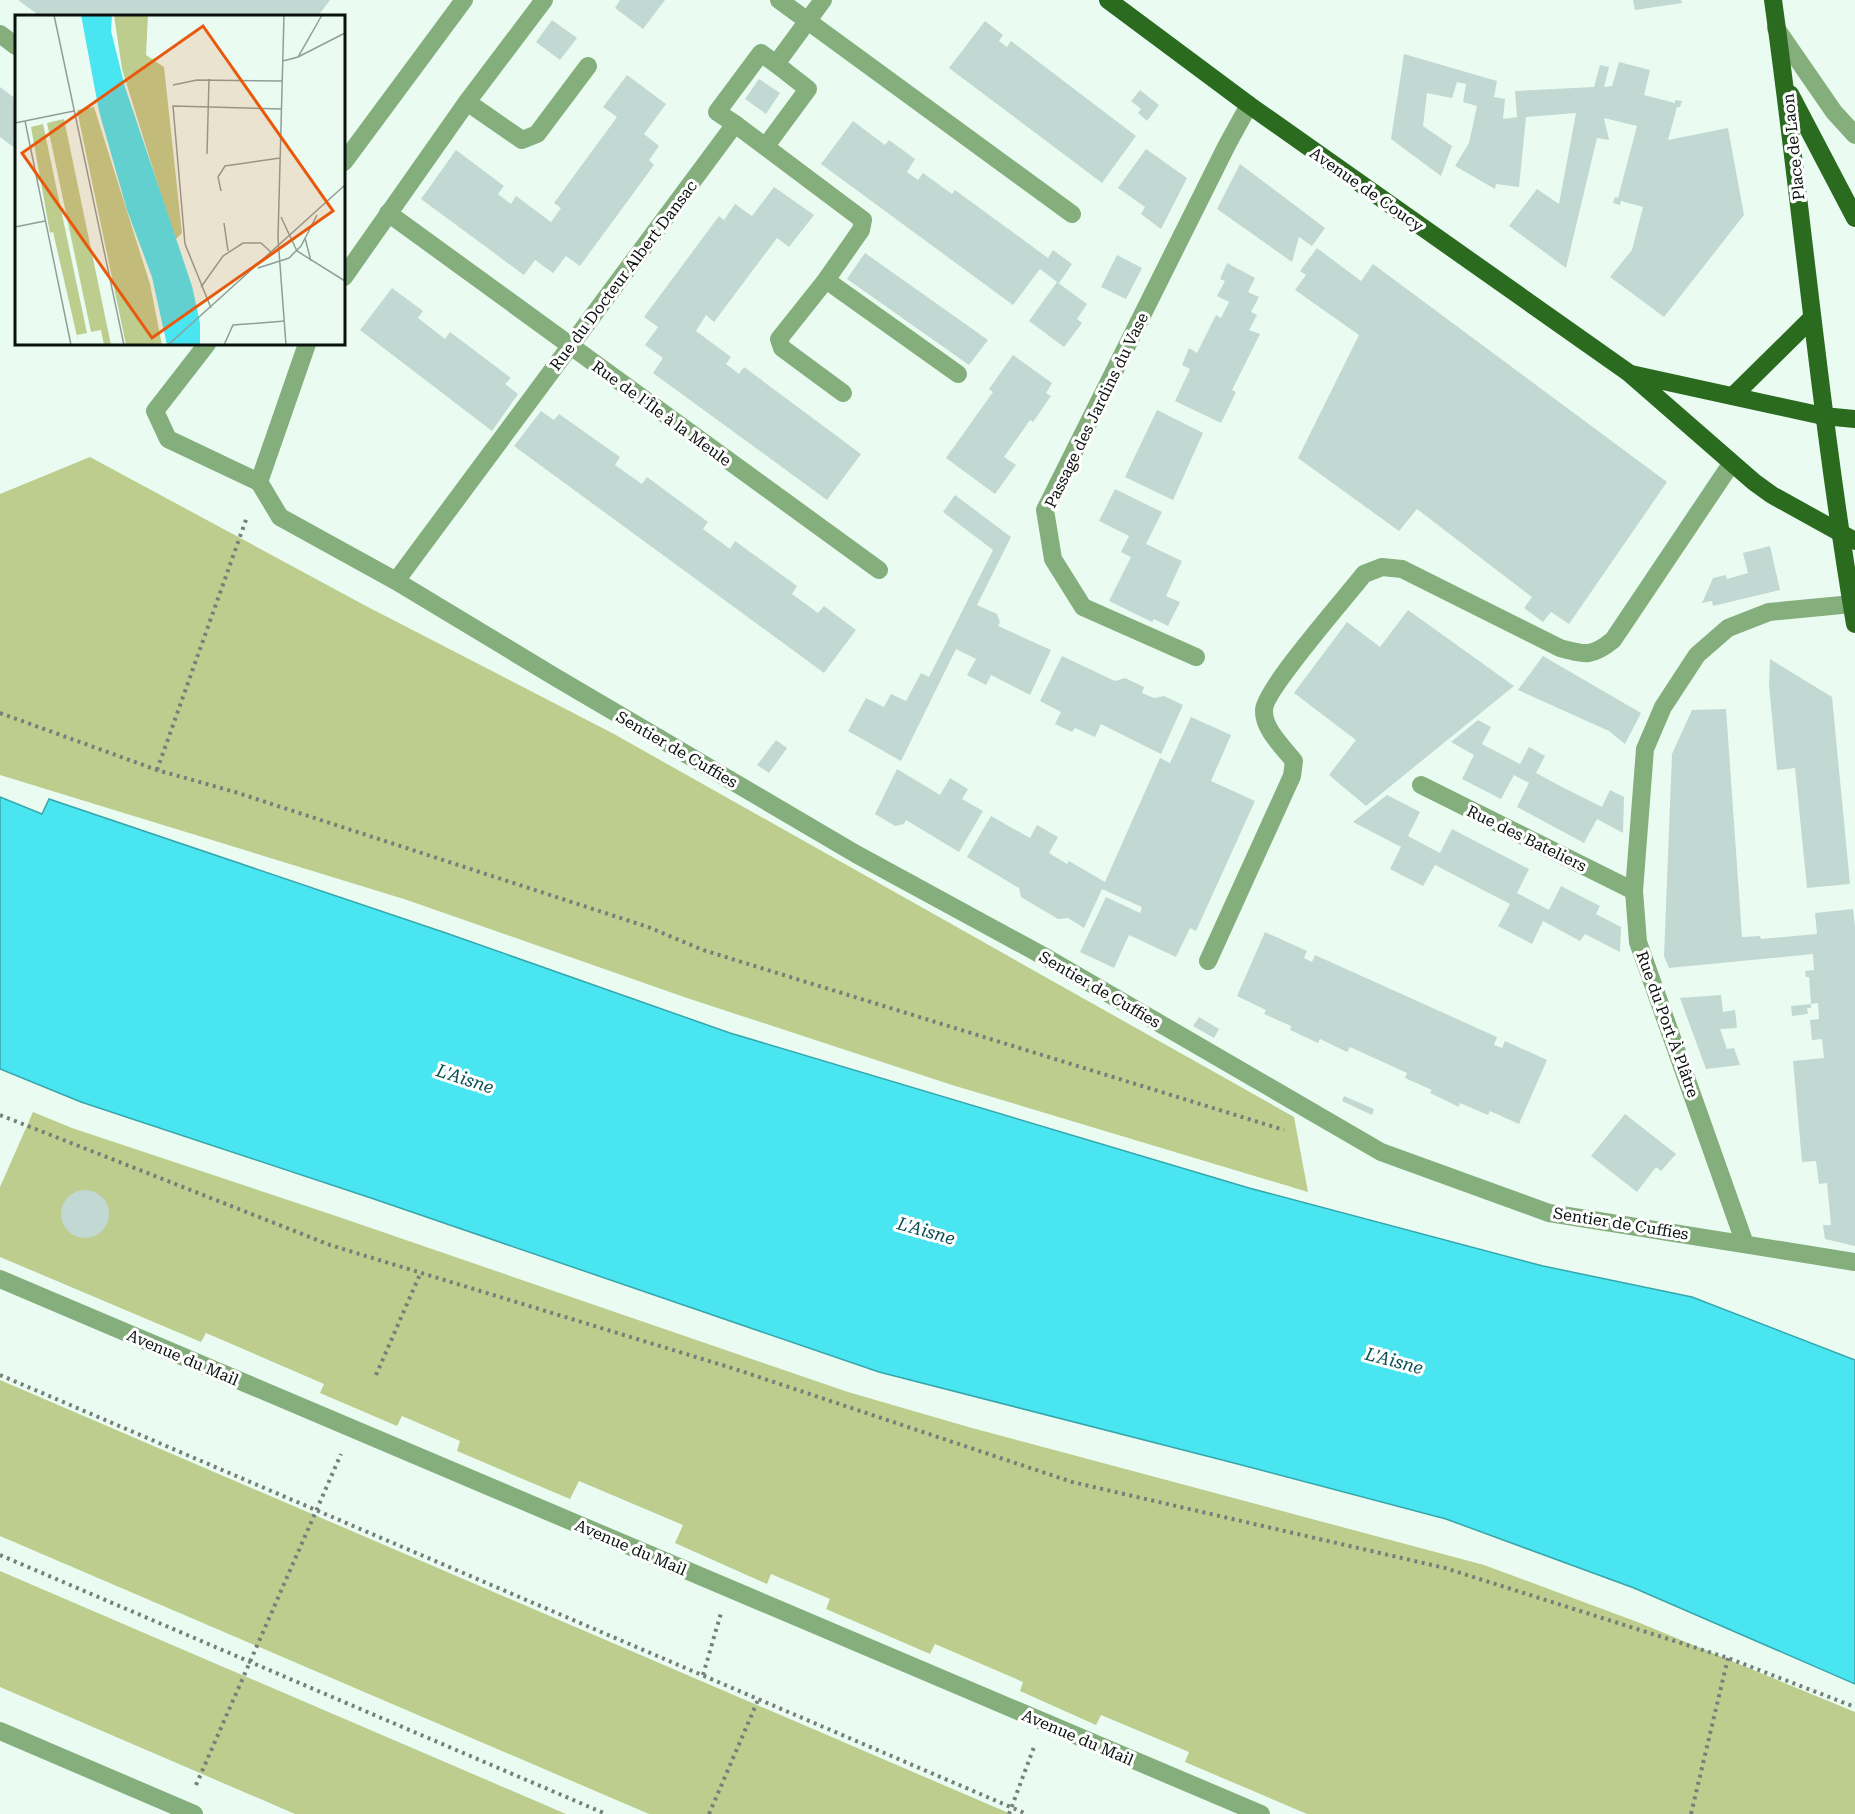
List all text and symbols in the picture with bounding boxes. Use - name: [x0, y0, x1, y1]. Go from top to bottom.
- inset map: [15, 15, 345, 345]
- street label: Place de Laon: [1778, 93, 1809, 201]
- street label: Avenue de Coucy: [1306, 143, 1428, 236]
- street label: Rue du Docteur Albert Dansac: [546, 177, 701, 374]
- street label: Passage des Jardins du Vase: [1041, 309, 1152, 511]
- street label: Rue de l'Île à la Meule: [588, 357, 735, 470]
- street label: Sentier de Cuffies: [613, 707, 741, 792]
- street label: Rue des Bateliers: [1464, 801, 1590, 876]
- street label: Sentier de Cuffies: [1036, 947, 1164, 1032]
- street label: Rue du Port À Plâtre: [1632, 948, 1703, 1100]
- water label: L'Aisne: [433, 1059, 496, 1098]
- street label: Sentier de Cuffies: [1552, 1203, 1690, 1244]
- water label: L'Aisne: [894, 1212, 957, 1249]
- street label: Avenue du Mail: [124, 1325, 242, 1390]
- water label: L'Aisne: [1362, 1342, 1425, 1378]
- street label: Avenue du Mail: [572, 1515, 690, 1580]
- street label: Avenue du Mail: [1019, 1705, 1137, 1770]

